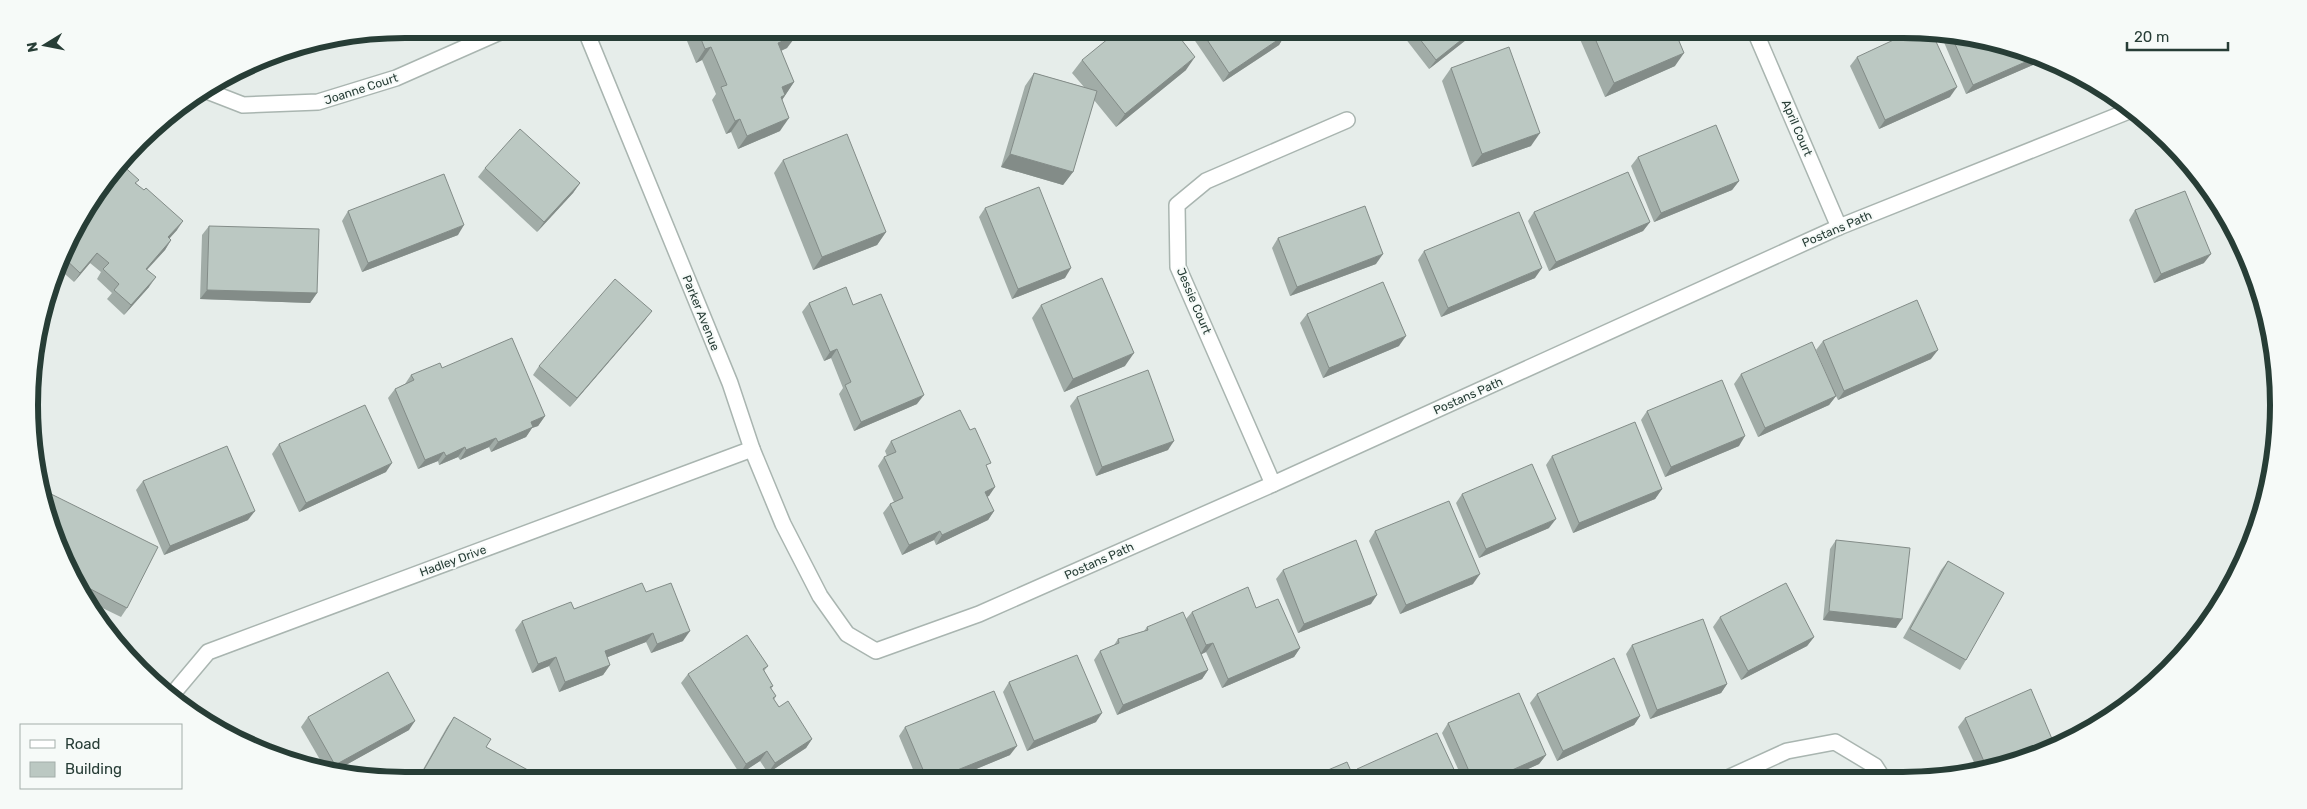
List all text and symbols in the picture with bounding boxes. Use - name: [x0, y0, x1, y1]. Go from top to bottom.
- north arrow: [20, 20, 70, 70]
- scale bar: [2127, 20, 2228, 52]
- text: 20 m: [2134, 28, 2169, 46]
- text: N: [23, 41, 42, 54]
- street label: Joanne Court: [322, 70, 400, 108]
- street label: April Court: [1779, 98, 1815, 159]
- street label: Postans Path: [1800, 208, 1874, 250]
- street label: Jessie Court: [1174, 266, 1214, 336]
- street label: Parker Avenue: [679, 273, 723, 353]
- street label: Postans Path: [1431, 374, 1505, 418]
- street label: Postans Path: [1062, 539, 1136, 583]
- street label: Hadley Drive: [418, 542, 488, 580]
- legend: [20, 724, 182, 789]
- text: Road: [65, 735, 101, 753]
- text: Building: [65, 760, 122, 778]

